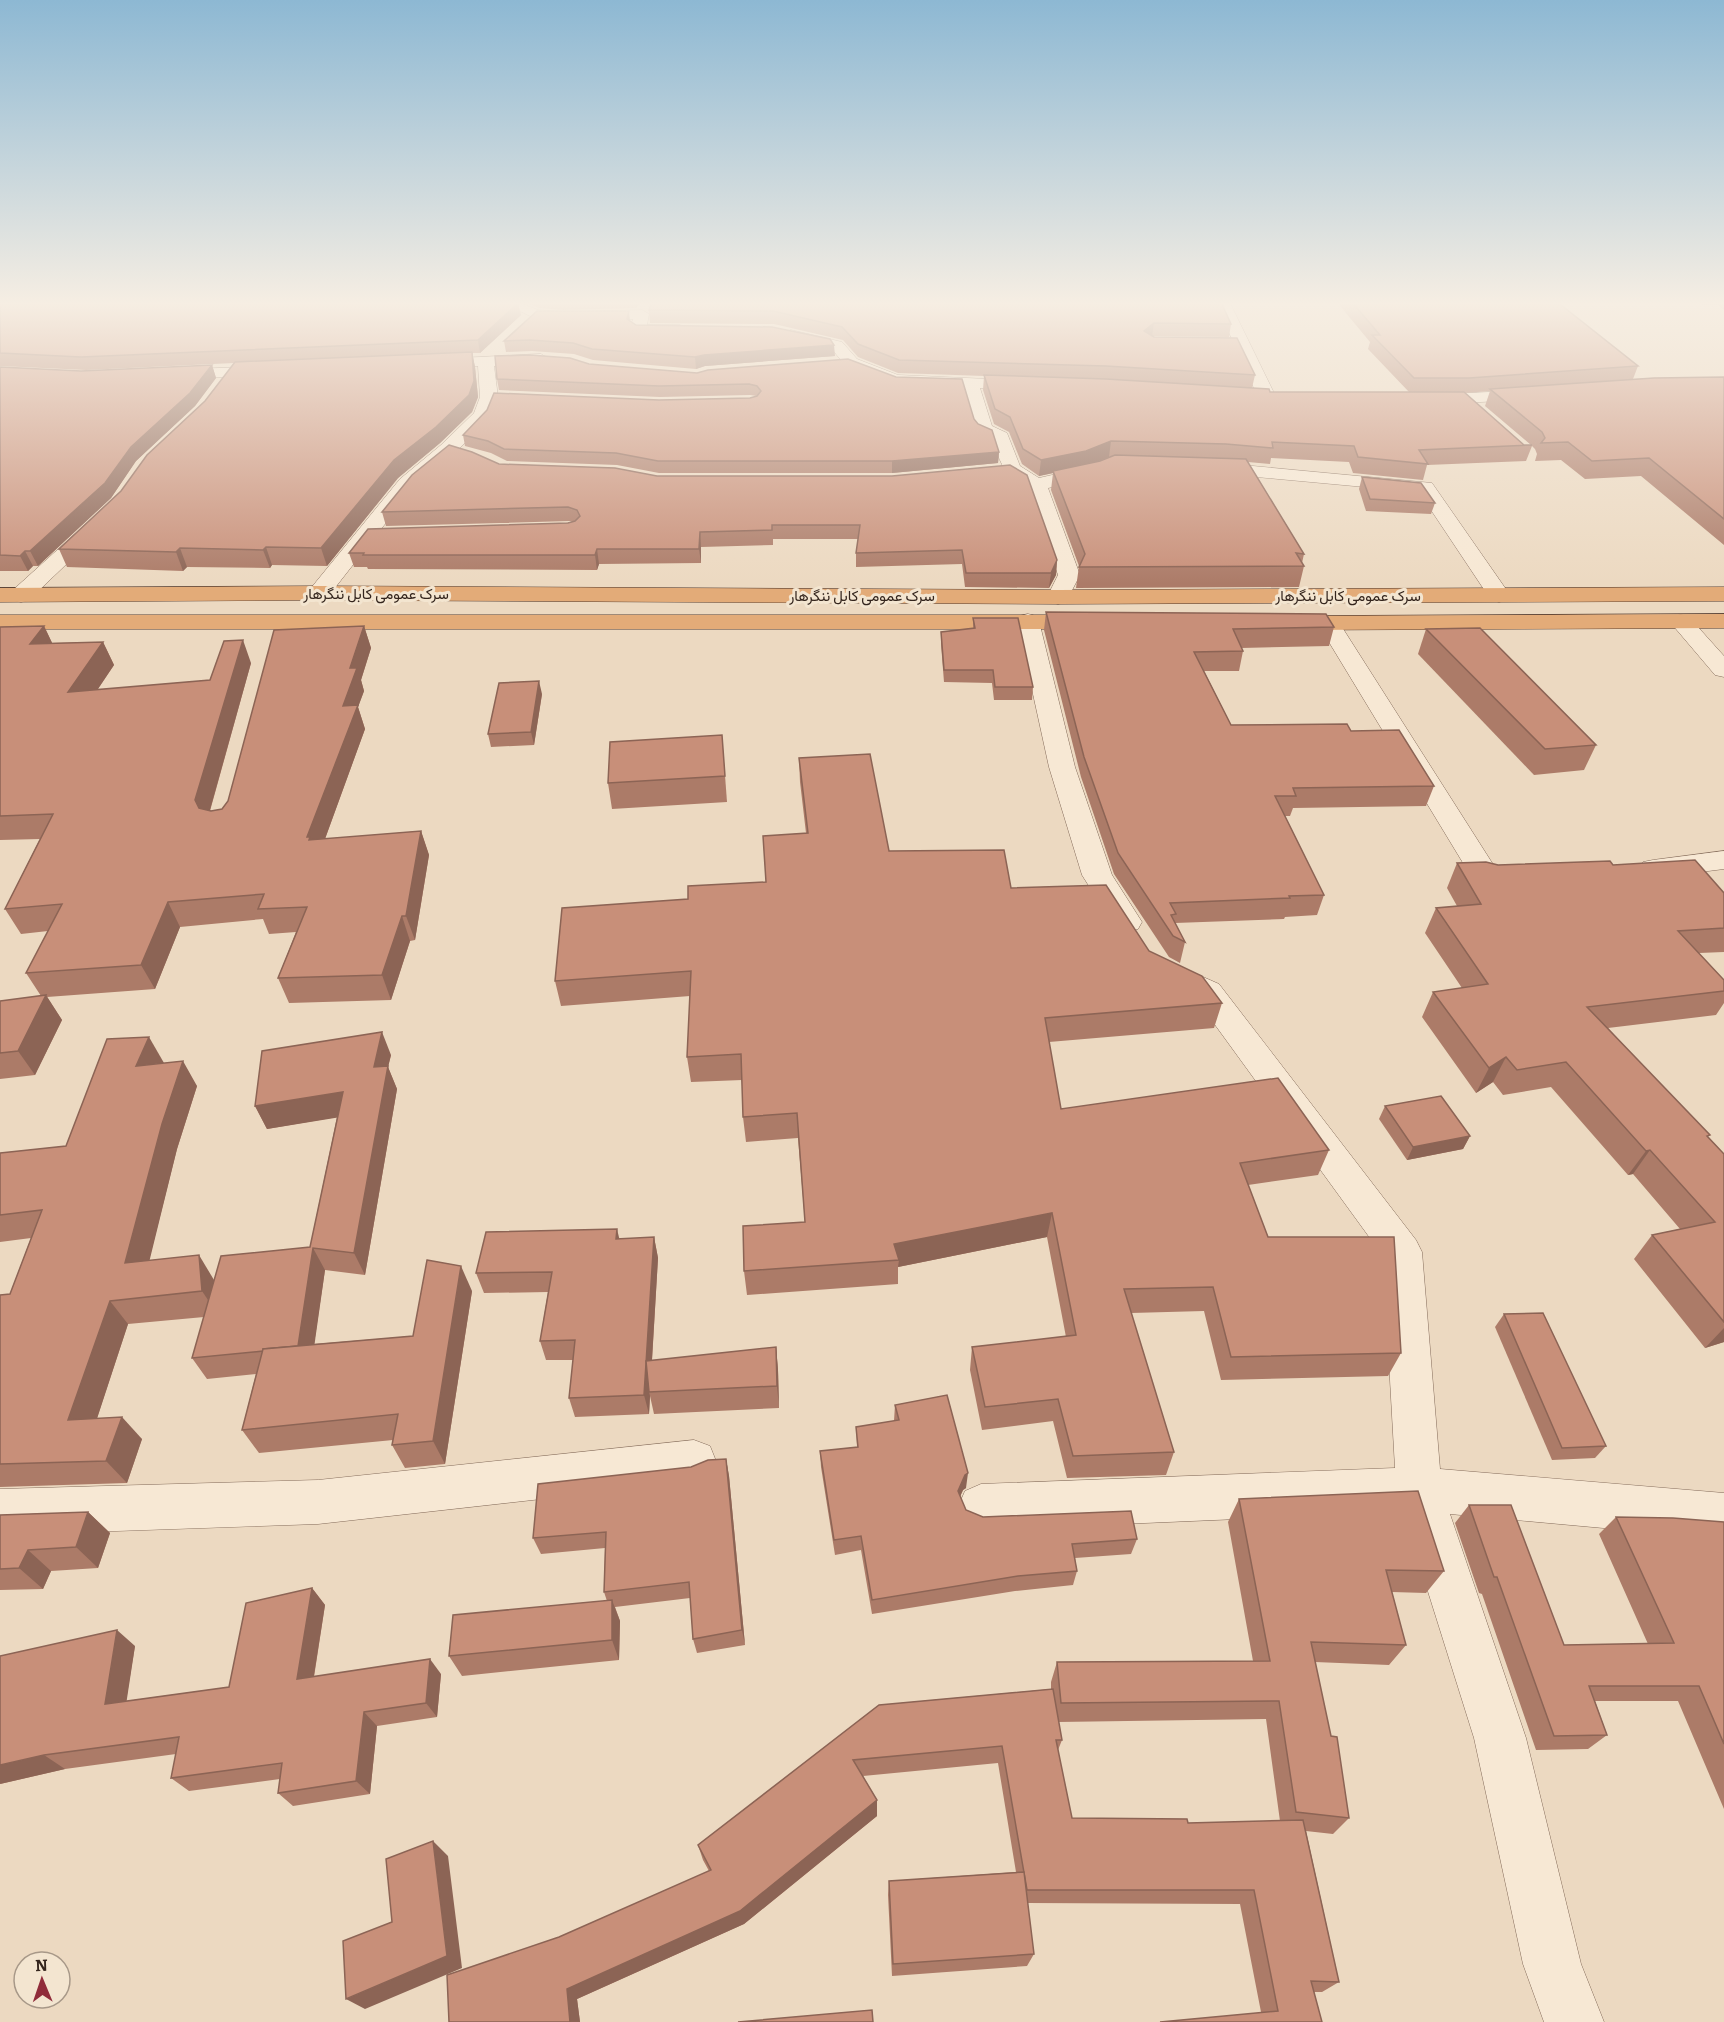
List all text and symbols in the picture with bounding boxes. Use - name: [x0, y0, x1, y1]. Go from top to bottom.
- street label: سرک عمومی کابل ننگرهار: [302, 585, 449, 604]
- street label: سرک عمومی کابل ننگرهار: [788, 587, 935, 606]
- street label: سرک عمومی کابل ننگرهار: [1274, 587, 1421, 606]
- north arrow: [12, 1950, 72, 2010]
- text: N: [35, 1956, 48, 1975]

